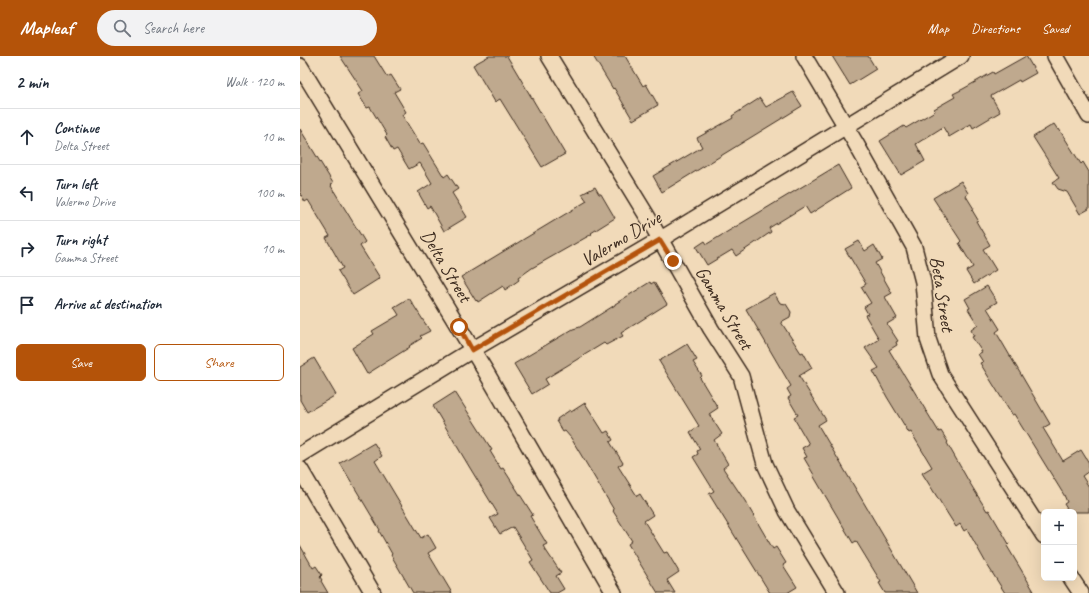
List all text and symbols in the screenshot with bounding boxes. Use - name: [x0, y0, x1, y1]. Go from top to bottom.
- search box: [97, 10, 377, 46]
- text: Mapleaf: [20, 16, 73, 40]
- icon: search: [111, 17, 133, 39]
- text: Search here: [143, 19, 204, 38]
- text: Map: [928, 20, 949, 37]
- text: Directions: [971, 20, 1020, 37]
- text: Saved: [1042, 20, 1069, 37]
- text: 2 min: [16, 72, 49, 93]
- text: Walk · 120 m: [225, 74, 284, 90]
- text: Continue: [54, 119, 99, 138]
- icon: ahead: [16, 126, 38, 148]
- text: 10 m: [262, 129, 284, 145]
- text: Delta Street: [54, 138, 109, 154]
- text: Turn left: [54, 175, 97, 194]
- icon: left: [16, 182, 38, 204]
- text: 100 m: [256, 185, 284, 201]
- text: Valermo Drive: [54, 194, 115, 210]
- street label: Valermo Drive: [577, 205, 667, 272]
- street label: Delta Street: [415, 225, 478, 308]
- text: Turn right: [54, 231, 107, 250]
- icon: right: [16, 238, 38, 260]
- text: 10 m: [262, 241, 284, 257]
- text: Gamma Street: [54, 250, 118, 266]
- route end: [664, 252, 682, 270]
- street label: Beta Street: [924, 255, 960, 335]
- street label: Gamma Street: [690, 262, 759, 356]
- icon: arrive: [16, 294, 38, 316]
- text: Arrive at destination: [54, 295, 161, 314]
- route start: [450, 318, 468, 336]
- button: Save: [16, 344, 146, 381]
- button: Share: [154, 344, 284, 381]
- map controls: [1041, 509, 1077, 581]
- button: +: [1041, 509, 1077, 545]
- button: −: [1041, 545, 1077, 581]

